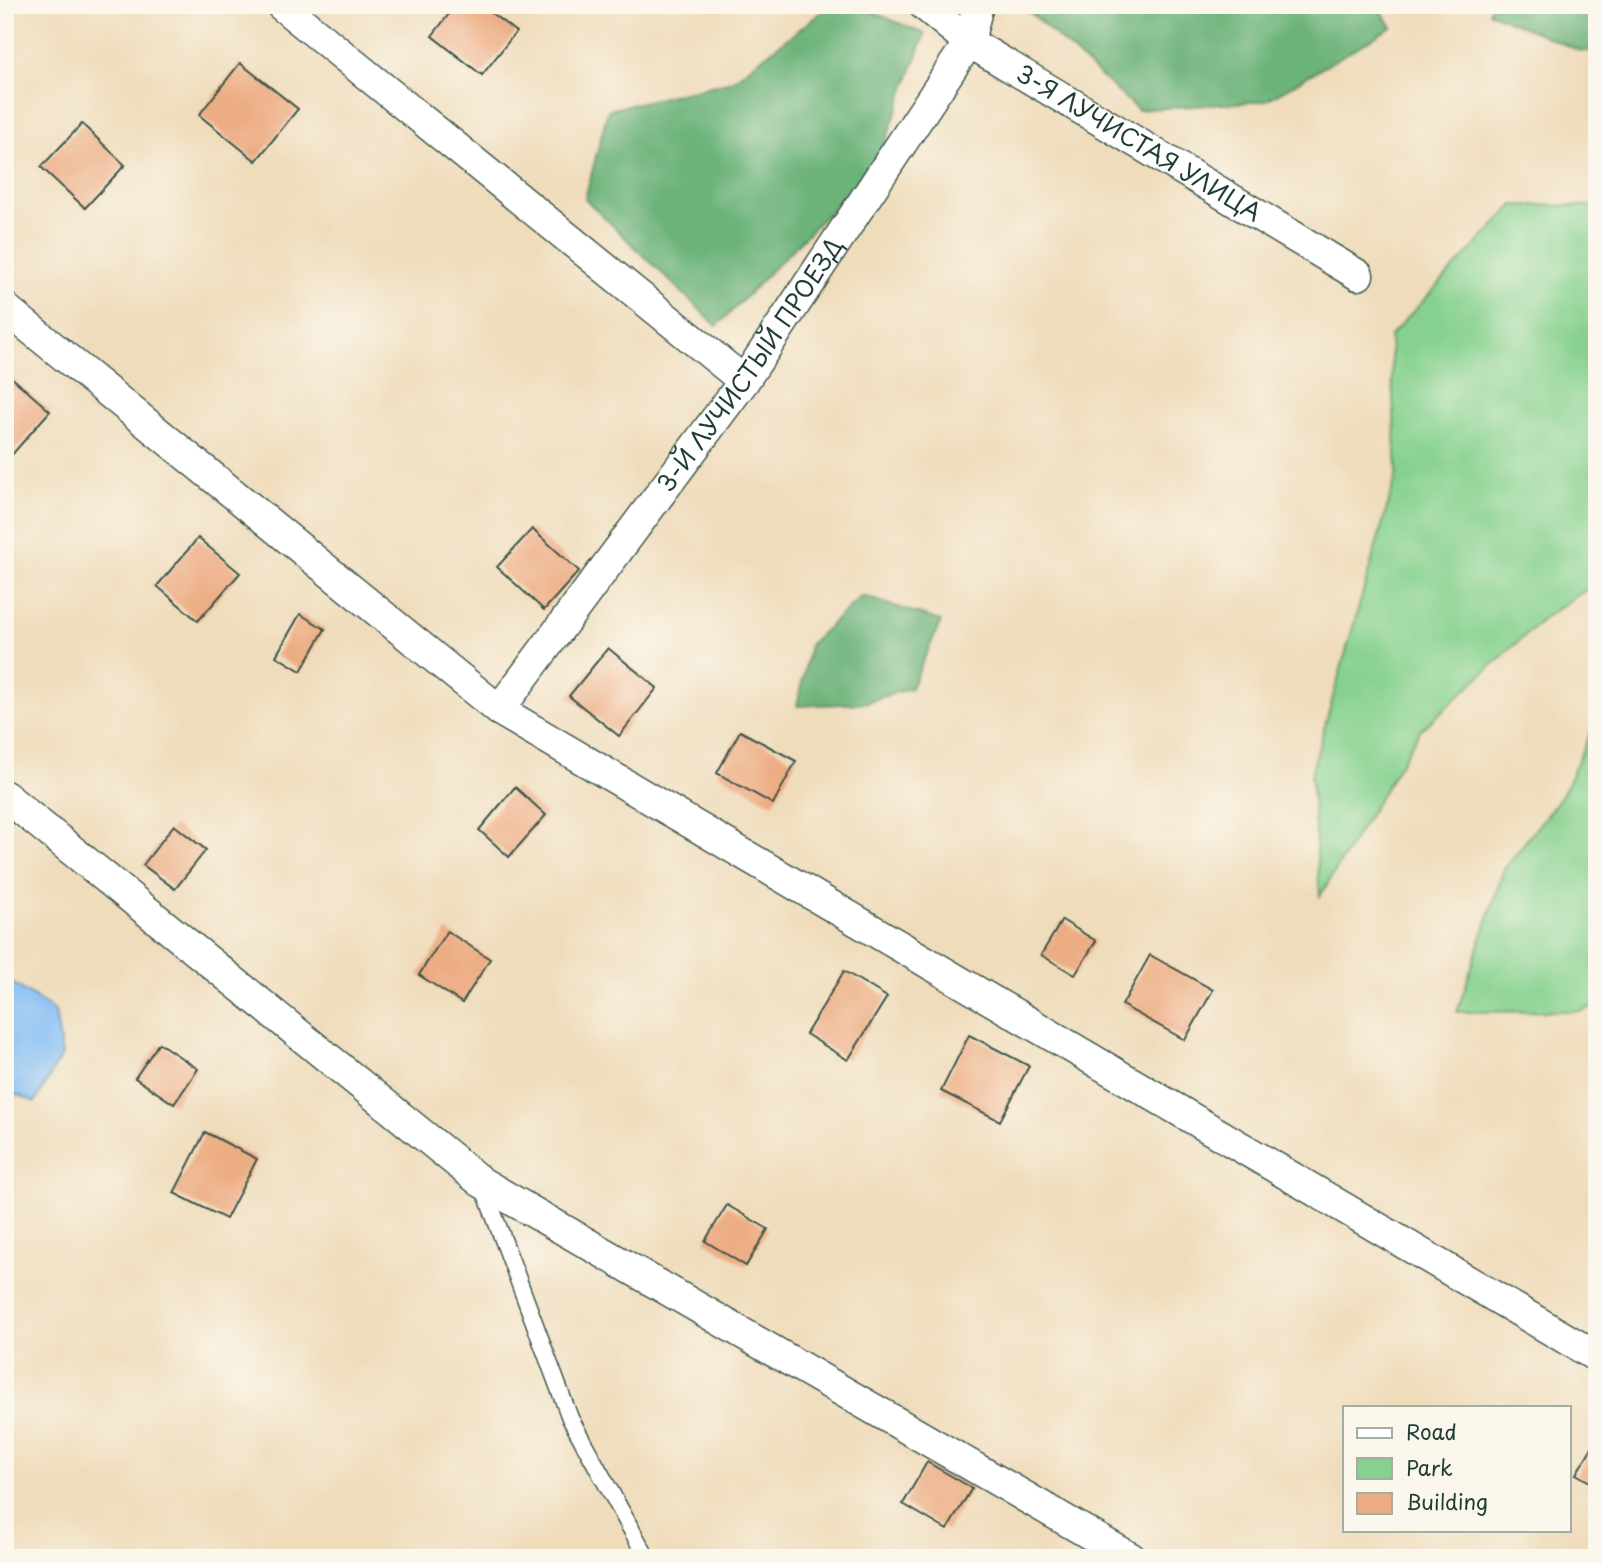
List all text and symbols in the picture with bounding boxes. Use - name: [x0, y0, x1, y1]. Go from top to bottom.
- street label: 3-Я ЛУЧИСТАЯ УЛИЦА: [1010, 54, 1269, 229]
- street label: 3-Й ЛУЧИСТЫЙ ПРОЕЗД: [647, 230, 851, 499]
- legend: [1343, 1406, 1570, 1532]
- text: Road: [1406, 1415, 1457, 1447]
- text: Park: [1406, 1451, 1453, 1483]
- text: Building: [1406, 1485, 1488, 1517]

